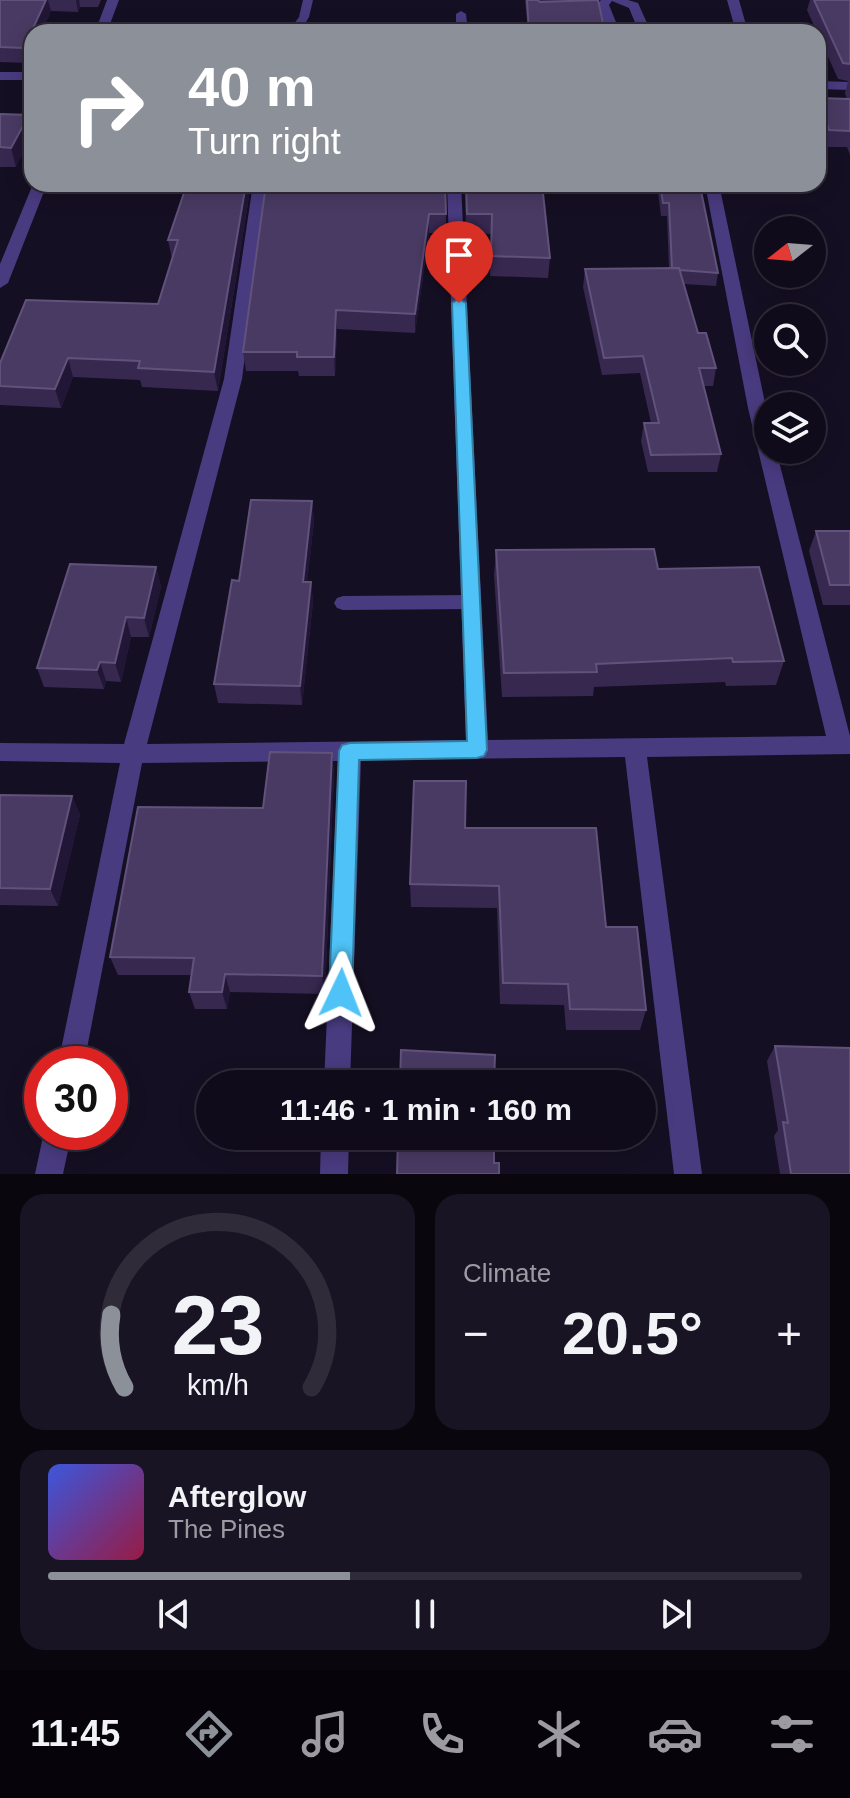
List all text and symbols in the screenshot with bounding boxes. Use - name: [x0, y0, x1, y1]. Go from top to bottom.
- text: 40 m: [188, 55, 316, 118]
- icon: right: [56, 56, 160, 160]
- text: Turn right: [188, 121, 341, 162]
- north arrow: [754, 216, 826, 288]
- map controls: [754, 216, 826, 464]
- pin: [425, 221, 493, 303]
- icon: arrive: [437, 233, 481, 277]
- button: search: [754, 304, 826, 376]
- button: layers: [754, 392, 826, 464]
- position arrow: [299, 951, 383, 1035]
- speed limit sign: 30: [24, 1046, 128, 1150]
- text: 11:46 · 1 min · 160 m: [280, 1093, 572, 1126]
- text: Climate: [463, 1258, 551, 1288]
- text: 23: [171, 1279, 264, 1372]
- text: 20.5°: [562, 1300, 703, 1367]
- text: −: [463, 1309, 489, 1358]
- text: +: [776, 1309, 802, 1358]
- text: km/h: [187, 1369, 248, 1401]
- text: Afterglow: [168, 1480, 306, 1513]
- text: The Pines: [168, 1514, 285, 1544]
- icon: previous: [152, 1592, 196, 1636]
- icon: pause: [403, 1592, 447, 1636]
- icon: next: [654, 1592, 698, 1636]
- icon: directions: [181, 1706, 237, 1762]
- icon: music: [297, 1706, 353, 1762]
- icon: phone: [414, 1706, 470, 1762]
- icon: climate: [531, 1706, 587, 1762]
- icon: car: [647, 1706, 703, 1762]
- icon: filters: [764, 1706, 820, 1762]
- text: 11:45: [30, 1713, 120, 1754]

